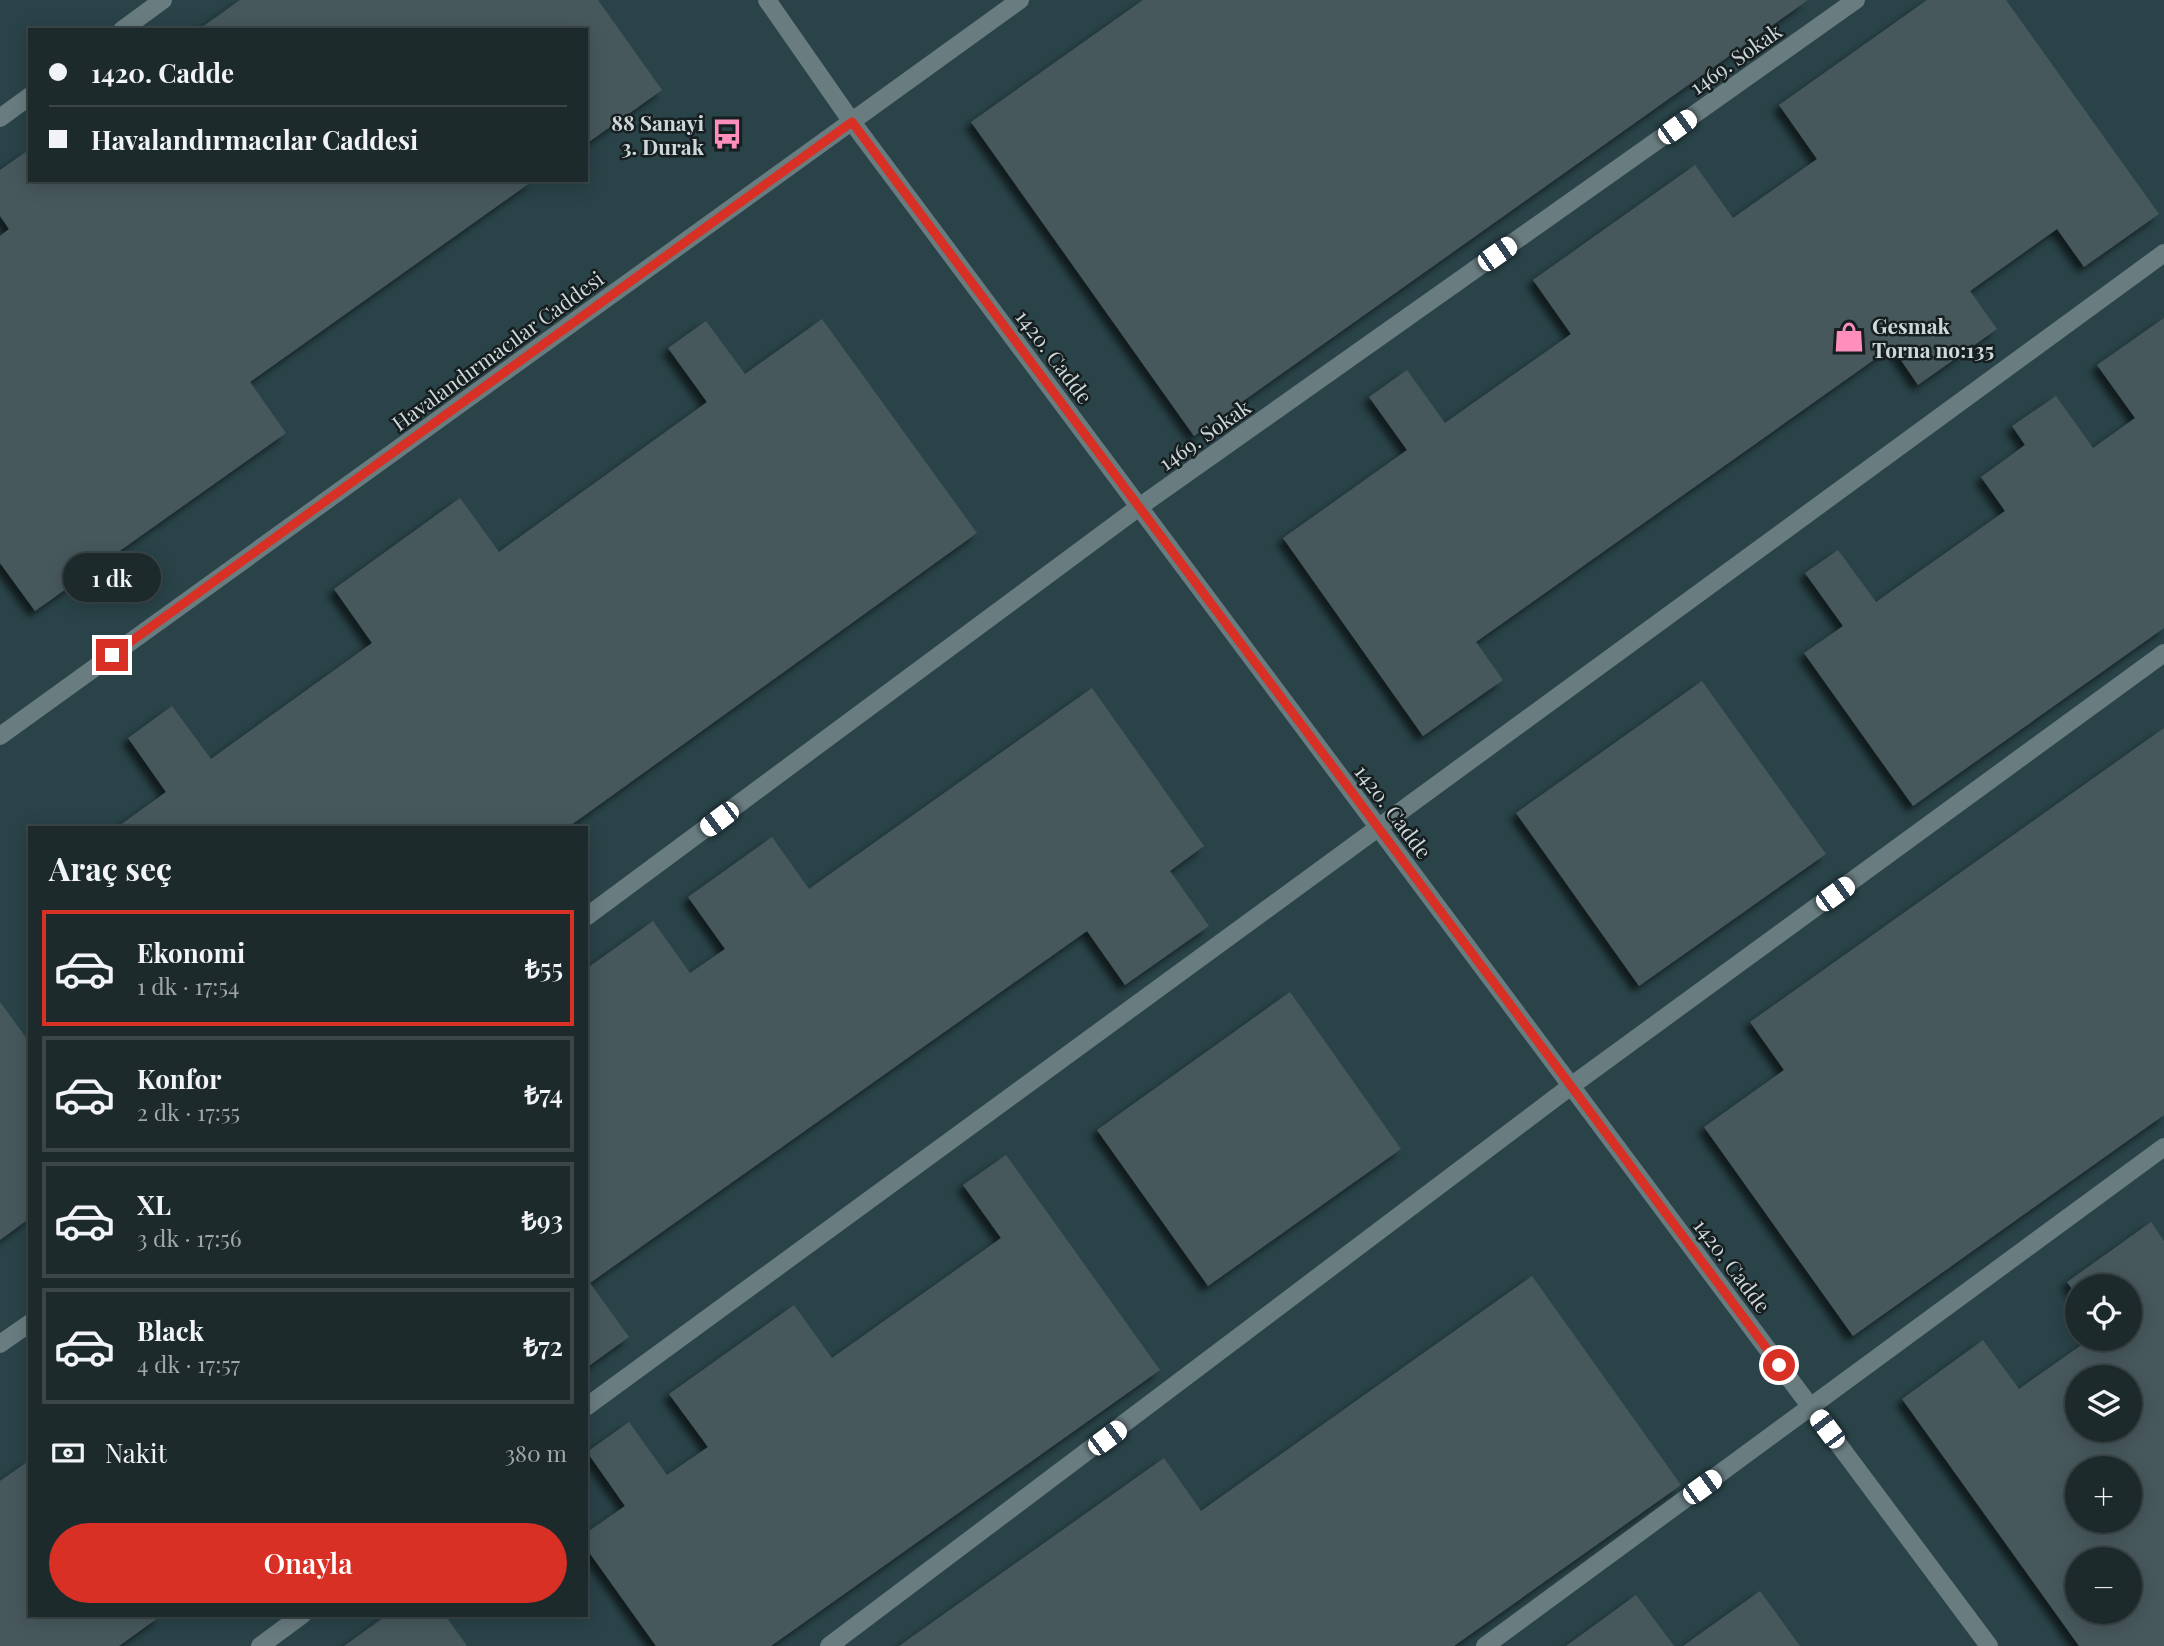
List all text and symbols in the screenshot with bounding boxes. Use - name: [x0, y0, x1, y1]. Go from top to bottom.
- street label: 1469. Sokak: [1683, 16, 1787, 100]
- text: 1420. Cadde: [91, 55, 234, 90]
- car: [1654, 106, 1701, 148]
- place label: 88 Sanayi 3. Durak: [611, 108, 705, 160]
- bus stop icon: 88 Sanayi 3. Durak: [710, 117, 744, 151]
- text: Havalandırmacılar Caddesi: [91, 122, 418, 157]
- car: [1474, 233, 1521, 275]
- street label: Havalandırmacılar Caddesi: [386, 264, 608, 436]
- street label: 1420. Cadde: [1010, 303, 1100, 409]
- place label: Gesmak Torna no:135: [1872, 311, 1994, 363]
- shop icon: Gesmak Torna no:135: [1832, 320, 1866, 354]
- street label: 1469. Sokak: [1152, 392, 1256, 476]
- callout: 1 dk: [63, 554, 161, 602]
- text: 1 dk: [91, 562, 133, 593]
- route end: [96, 639, 128, 671]
- street label: 1420. Cadde: [1349, 758, 1439, 864]
- car: [696, 798, 743, 840]
- text: Araç seç: [49, 846, 172, 889]
- car: [1812, 873, 1859, 915]
- text: Ekonomi: [137, 935, 245, 970]
- icon: car: [53, 937, 116, 1000]
- text: ₺55: [525, 950, 563, 985]
- text: 1 dk · 17:54: [137, 970, 239, 1001]
- text: Konfor: [137, 1061, 221, 1096]
- icon: car: [53, 1063, 116, 1126]
- text: ₺74: [525, 1076, 563, 1111]
- text: 2 dk · 17:55: [137, 1096, 240, 1127]
- text: XL: [137, 1187, 171, 1222]
- icon: car: [53, 1189, 116, 1252]
- text: ₺93: [522, 1202, 563, 1237]
- street label: 1420. Cadde: [1688, 1212, 1778, 1318]
- text: 3 dk · 17:56: [137, 1222, 242, 1253]
- map controls: [2065, 1274, 2142, 1624]
- button: locate: [2065, 1274, 2142, 1351]
- text: Black: [137, 1313, 204, 1348]
- icon: car: [53, 1315, 116, 1378]
- text: ₺72: [523, 1328, 563, 1363]
- text: 4 dk · 17:57: [137, 1348, 240, 1379]
- route start: [1763, 1349, 1795, 1381]
- button: layers: [2065, 1365, 2142, 1442]
- car: [1806, 1406, 1849, 1452]
- car: [1084, 1417, 1131, 1459]
- icon: cash: [49, 1434, 87, 1472]
- text: Nakit: [105, 1435, 167, 1470]
- text: 380 m: [505, 1437, 567, 1468]
- button: +: [2065, 1456, 2142, 1533]
- car: [1679, 1466, 1726, 1508]
- button: Onayla: [49, 1523, 567, 1603]
- button: −: [2065, 1547, 2142, 1624]

